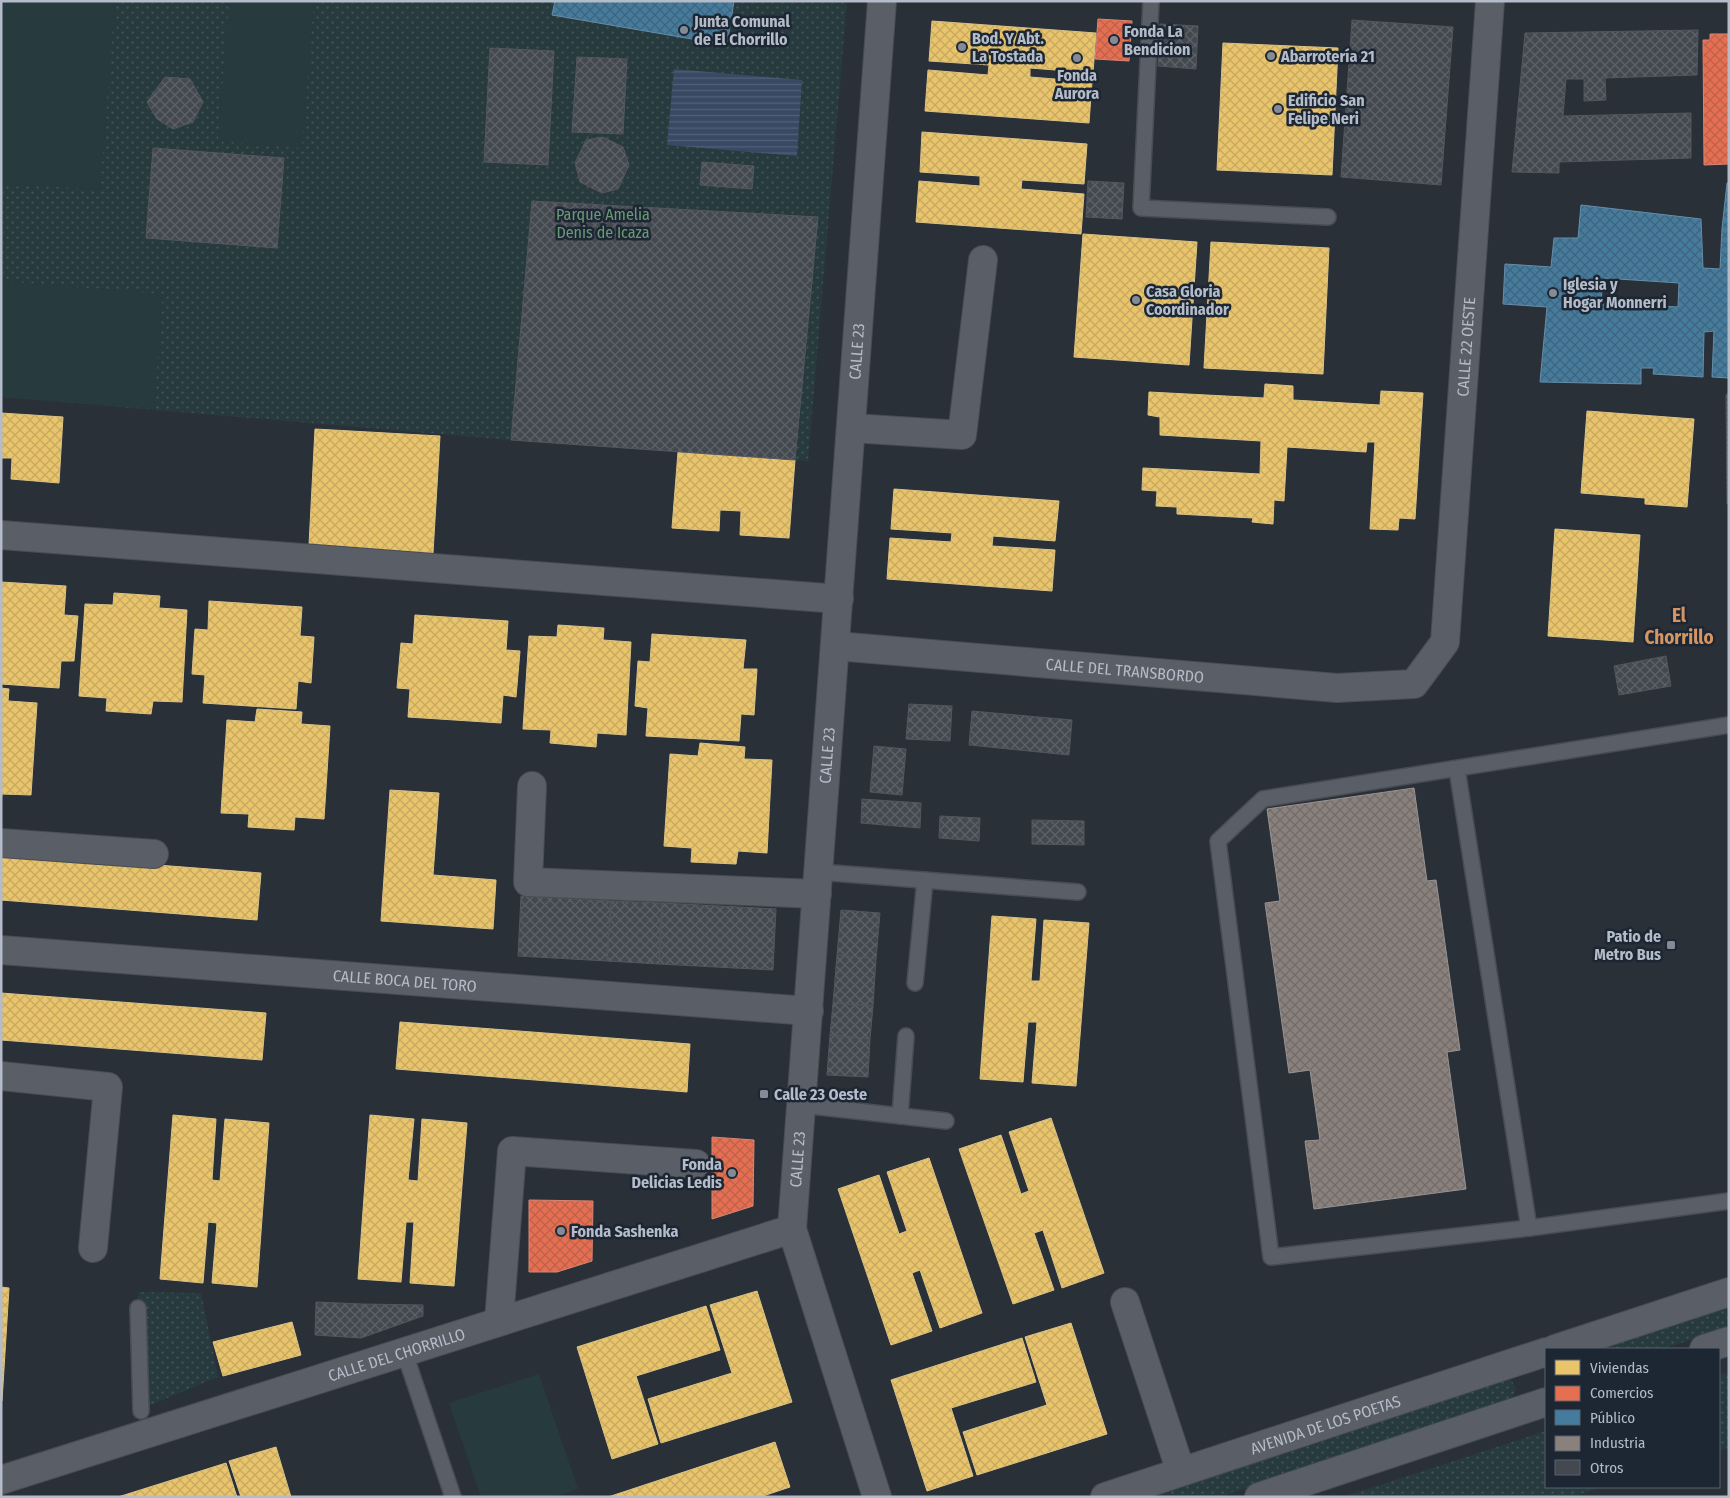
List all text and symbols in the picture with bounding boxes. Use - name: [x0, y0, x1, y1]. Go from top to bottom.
- place label: Junta Comunal de El Chorrillo: [693, 12, 790, 49]
- place label: Fonda La Bendicion: [1124, 22, 1190, 59]
- marker: Junta Comunal de El Chorrillo: [678, 24, 690, 36]
- place label: Bod. Y Abt. La Tostada: [972, 29, 1044, 66]
- marker: Fonda La Bendicion: [1108, 34, 1120, 46]
- marker: Bod. Y Abt. La Tostada: [956, 41, 968, 53]
- place label: Abarrotería 21: [1280, 47, 1375, 66]
- marker: Abarrotería 21: [1265, 50, 1277, 62]
- marker: Fonda Aurora: [1071, 52, 1083, 64]
- place label: Fonda Aurora: [1054, 66, 1099, 103]
- place label: Edificio San Felipe Neri: [1288, 91, 1365, 128]
- marker: Edificio San Felipe Neri: [1272, 103, 1284, 115]
- park label: Parque Amelia Denis de Icaza: [556, 205, 650, 242]
- place label: Iglesia y Hogar Monnerri: [1563, 275, 1667, 312]
- place label: Casa Gloria Coordinador: [1146, 282, 1229, 319]
- marker: Iglesia y Hogar Monnerri: [1547, 287, 1559, 299]
- marker: Casa Gloria Coordinador: [1130, 294, 1142, 306]
- street label: CALLE 22 OESTE: [1453, 296, 1479, 397]
- street label: CALLE 23: [845, 323, 868, 380]
- district label: El Chorrillo: [1644, 604, 1714, 649]
- street label: CALLE DEL TRANSBORDO: [1045, 654, 1205, 686]
- street label: CALLE 23: [815, 727, 838, 784]
- place label: Patio de Metro Bus: [1594, 927, 1661, 964]
- marker: Patio de Metro Bus: [1665, 939, 1677, 951]
- street label: CALLE BOCA DEL TORO: [332, 966, 478, 995]
- place label: Calle 23 Oeste: [774, 1085, 867, 1104]
- marker: Calle 23 Oeste: [758, 1088, 770, 1100]
- street label: CALLE 23: [786, 1131, 809, 1188]
- place label: Fonda Delicias Ledis: [631, 1155, 722, 1192]
- marker: Fonda Delicias Ledis: [726, 1167, 738, 1179]
- place label: Fonda Sashenka: [571, 1222, 678, 1241]
- marker: Fonda Sashenka: [555, 1225, 567, 1237]
- street label: CALLE DEL CHORRILLO: [326, 1324, 467, 1385]
- legend: [1545, 1348, 1720, 1488]
- text: Viviendas: [1590, 1359, 1649, 1377]
- text: Comercios: [1590, 1384, 1653, 1402]
- street label: AVENIDA DE LOS POETAS: [1248, 1391, 1403, 1458]
- text: Público: [1590, 1409, 1635, 1427]
- text: Industria: [1590, 1434, 1645, 1452]
- text: Otros: [1590, 1459, 1623, 1477]

